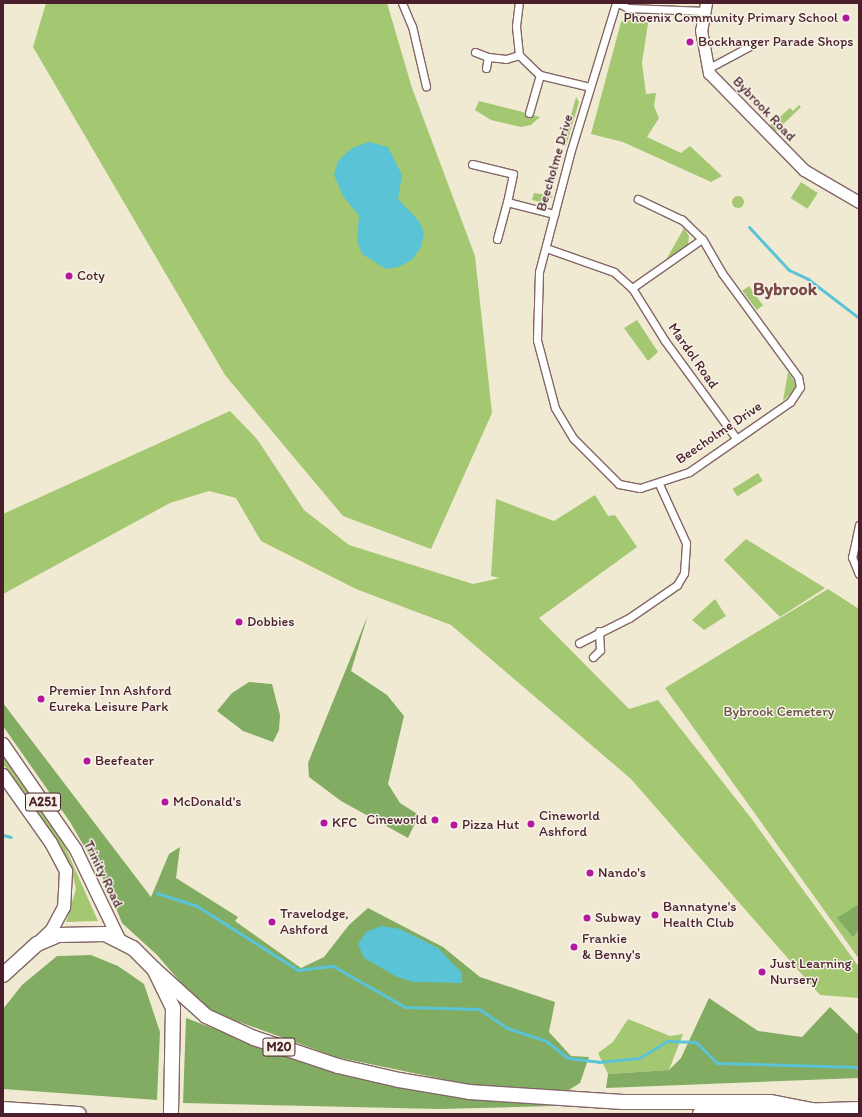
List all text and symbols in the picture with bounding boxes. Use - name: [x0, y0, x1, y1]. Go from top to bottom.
- place label: Phoenix Community Primary School: [624, 10, 838, 26]
- marker: Phoenix Community Primary School: [841, 13, 851, 23]
- place label: Bockhanger Parade Shops: [698, 34, 853, 50]
- marker: Bockhanger Parade Shops: [685, 37, 695, 47]
- street label: Bybrook Road: [729, 73, 799, 145]
- street label: Beecholme Drive: [533, 112, 577, 214]
- place label: Coty: [77, 268, 105, 284]
- marker: Coty: [64, 271, 74, 281]
- district label: Bybrook: [753, 278, 817, 300]
- street label: Mardol Road: [664, 320, 722, 392]
- street label: Beecholme Drive: [673, 398, 765, 468]
- place label: Dobbies: [247, 614, 295, 630]
- marker: Dobbies: [234, 617, 244, 627]
- place label: Premier Inn Ashford Eureka Leisure Park: [49, 683, 171, 716]
- marker: Premier Inn Ashford Eureka Leisure Park: [36, 694, 46, 704]
- park label: Bybrook Cemetery: [723, 704, 835, 720]
- place label: Beefeater: [95, 753, 154, 769]
- marker: Beefeater: [82, 756, 92, 766]
- road number: A251: [24, 791, 62, 813]
- place label: McDonald's: [173, 794, 241, 810]
- marker: McDonald's: [160, 797, 170, 807]
- place label: Cineworld Ashford: [539, 808, 600, 840]
- place label: Cineworld: [366, 812, 427, 828]
- place label: KFC: [332, 815, 357, 831]
- marker: Cineworld: [430, 815, 440, 825]
- place label: Pizza Hut: [462, 817, 519, 833]
- marker: KFC: [319, 818, 329, 828]
- marker: Cineworld Ashford: [526, 819, 536, 829]
- marker: Pizza Hut: [449, 820, 459, 830]
- street label: Trinity Road: [80, 838, 126, 910]
- place label: Nando's: [598, 865, 646, 881]
- marker: Nando's: [585, 868, 595, 878]
- place label: Bannatyne's Health Club: [663, 899, 737, 932]
- place label: Travelodge, Ashford: [280, 906, 349, 938]
- place label: Subway: [595, 910, 641, 926]
- marker: Bannatyne's Health Club: [650, 910, 660, 920]
- marker: Subway: [582, 913, 592, 923]
- marker: Travelodge, Ashford: [267, 917, 277, 927]
- place label: Frankie & Benny's: [582, 931, 641, 964]
- marker: Frankie & Benny's: [569, 942, 579, 952]
- place label: Just Learning Nursery: [770, 956, 851, 988]
- marker: Just Learning Nursery: [757, 967, 767, 977]
- road number: M20: [262, 1036, 296, 1058]

